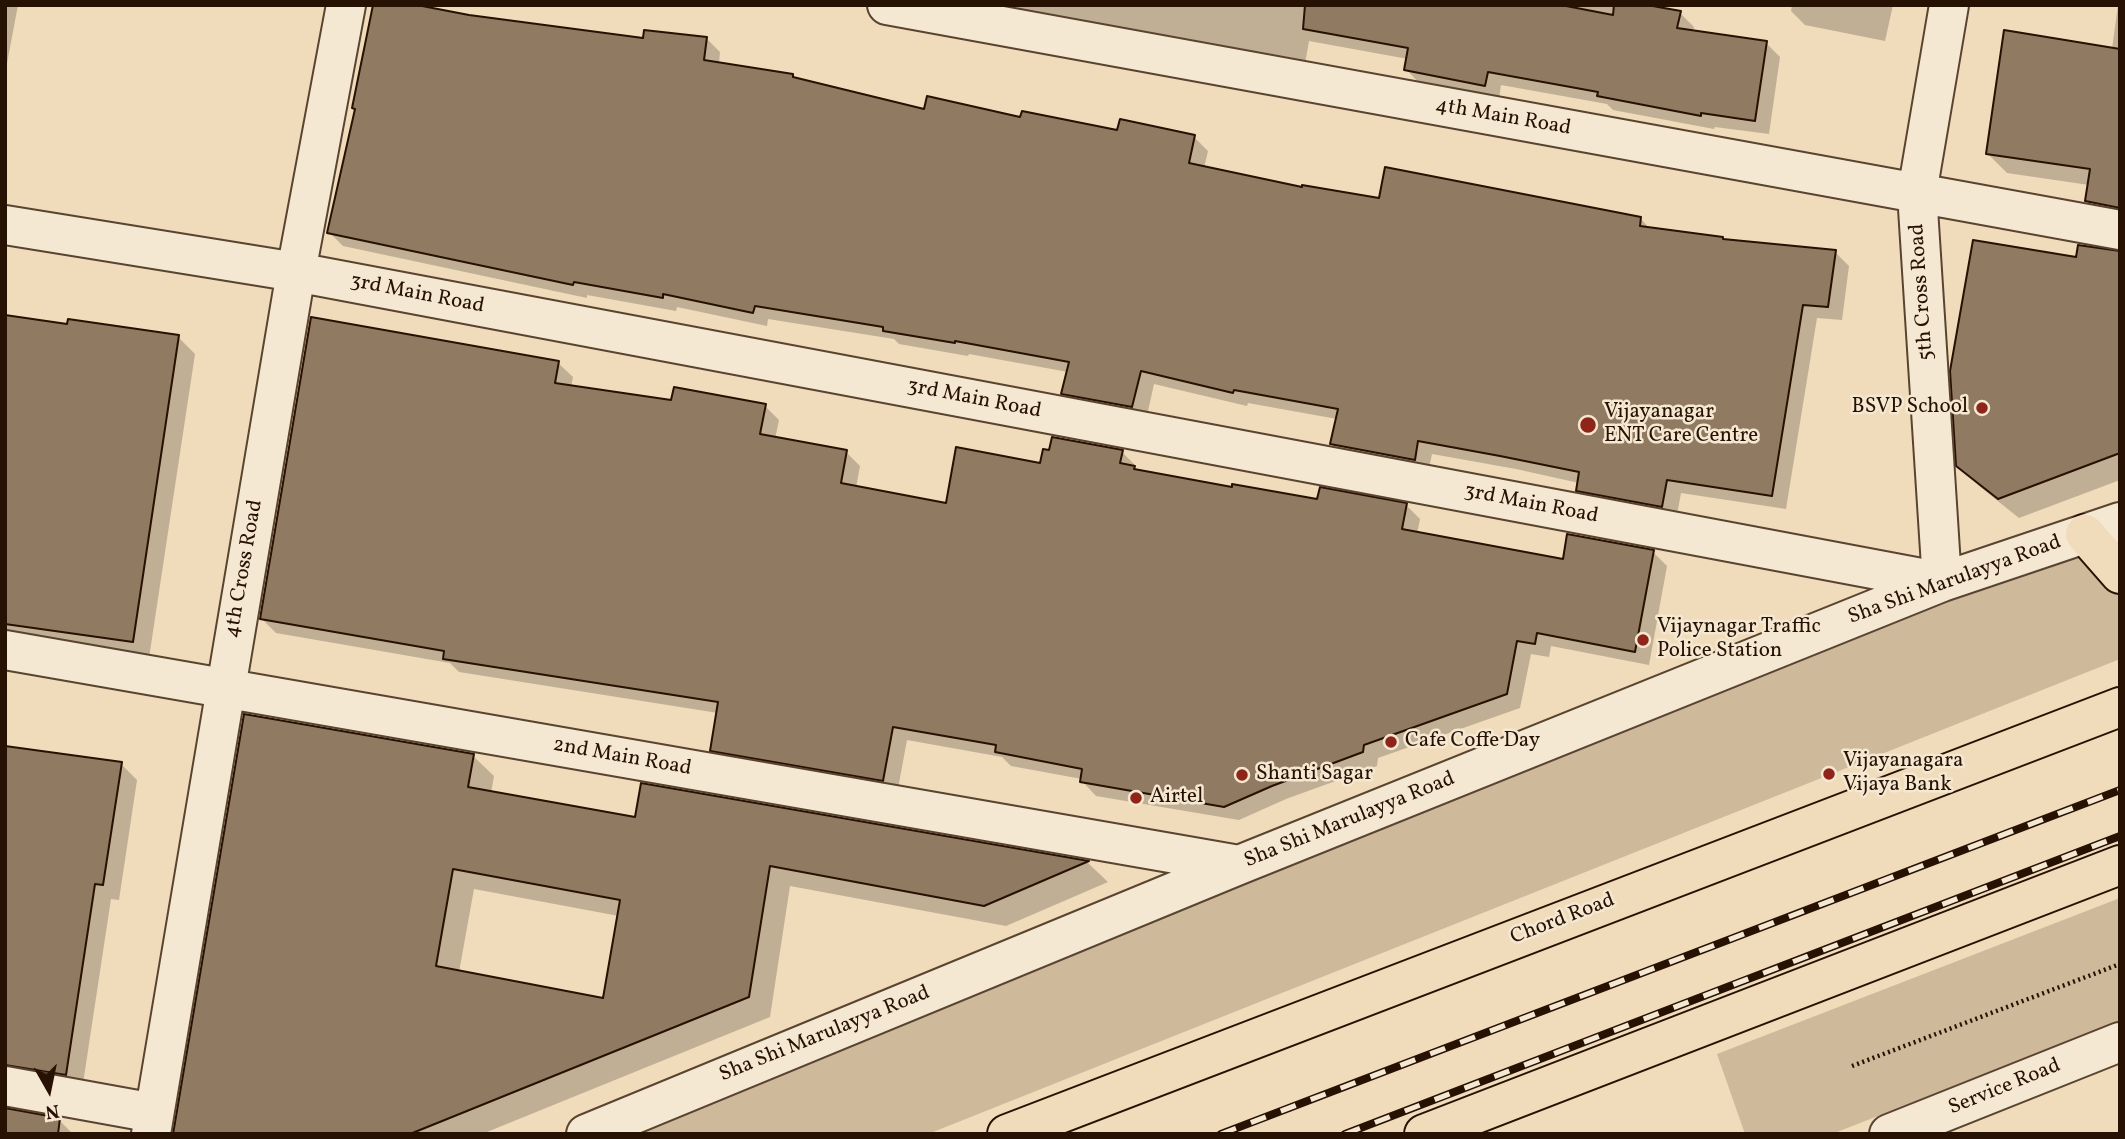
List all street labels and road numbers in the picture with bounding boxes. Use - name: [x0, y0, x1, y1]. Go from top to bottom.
- street label: 4th Main Road: [1433, 94, 1573, 142]
- street label: 5th Cross Road: [1906, 223, 1940, 361]
- street label: 3rd Main Road: [348, 270, 486, 320]
- street label: 3rd Main Road: [905, 375, 1043, 425]
- street label: 3rd Main Road: [1462, 480, 1600, 530]
- street label: 4th Cross Road: [220, 498, 270, 640]
- street label: Sha Shi Marulayya Road: [1845, 531, 2065, 631]
- street label: 2nd Main Road: [551, 733, 693, 783]
- street label: Sha Shi Marulayya Road: [1241, 767, 1459, 875]
- street label: Chord Road: [1507, 889, 1619, 951]
- street label: Sha Shi Marulayya Road: [716, 981, 934, 1089]
- street label: Service Road: [1945, 1054, 2065, 1122]

